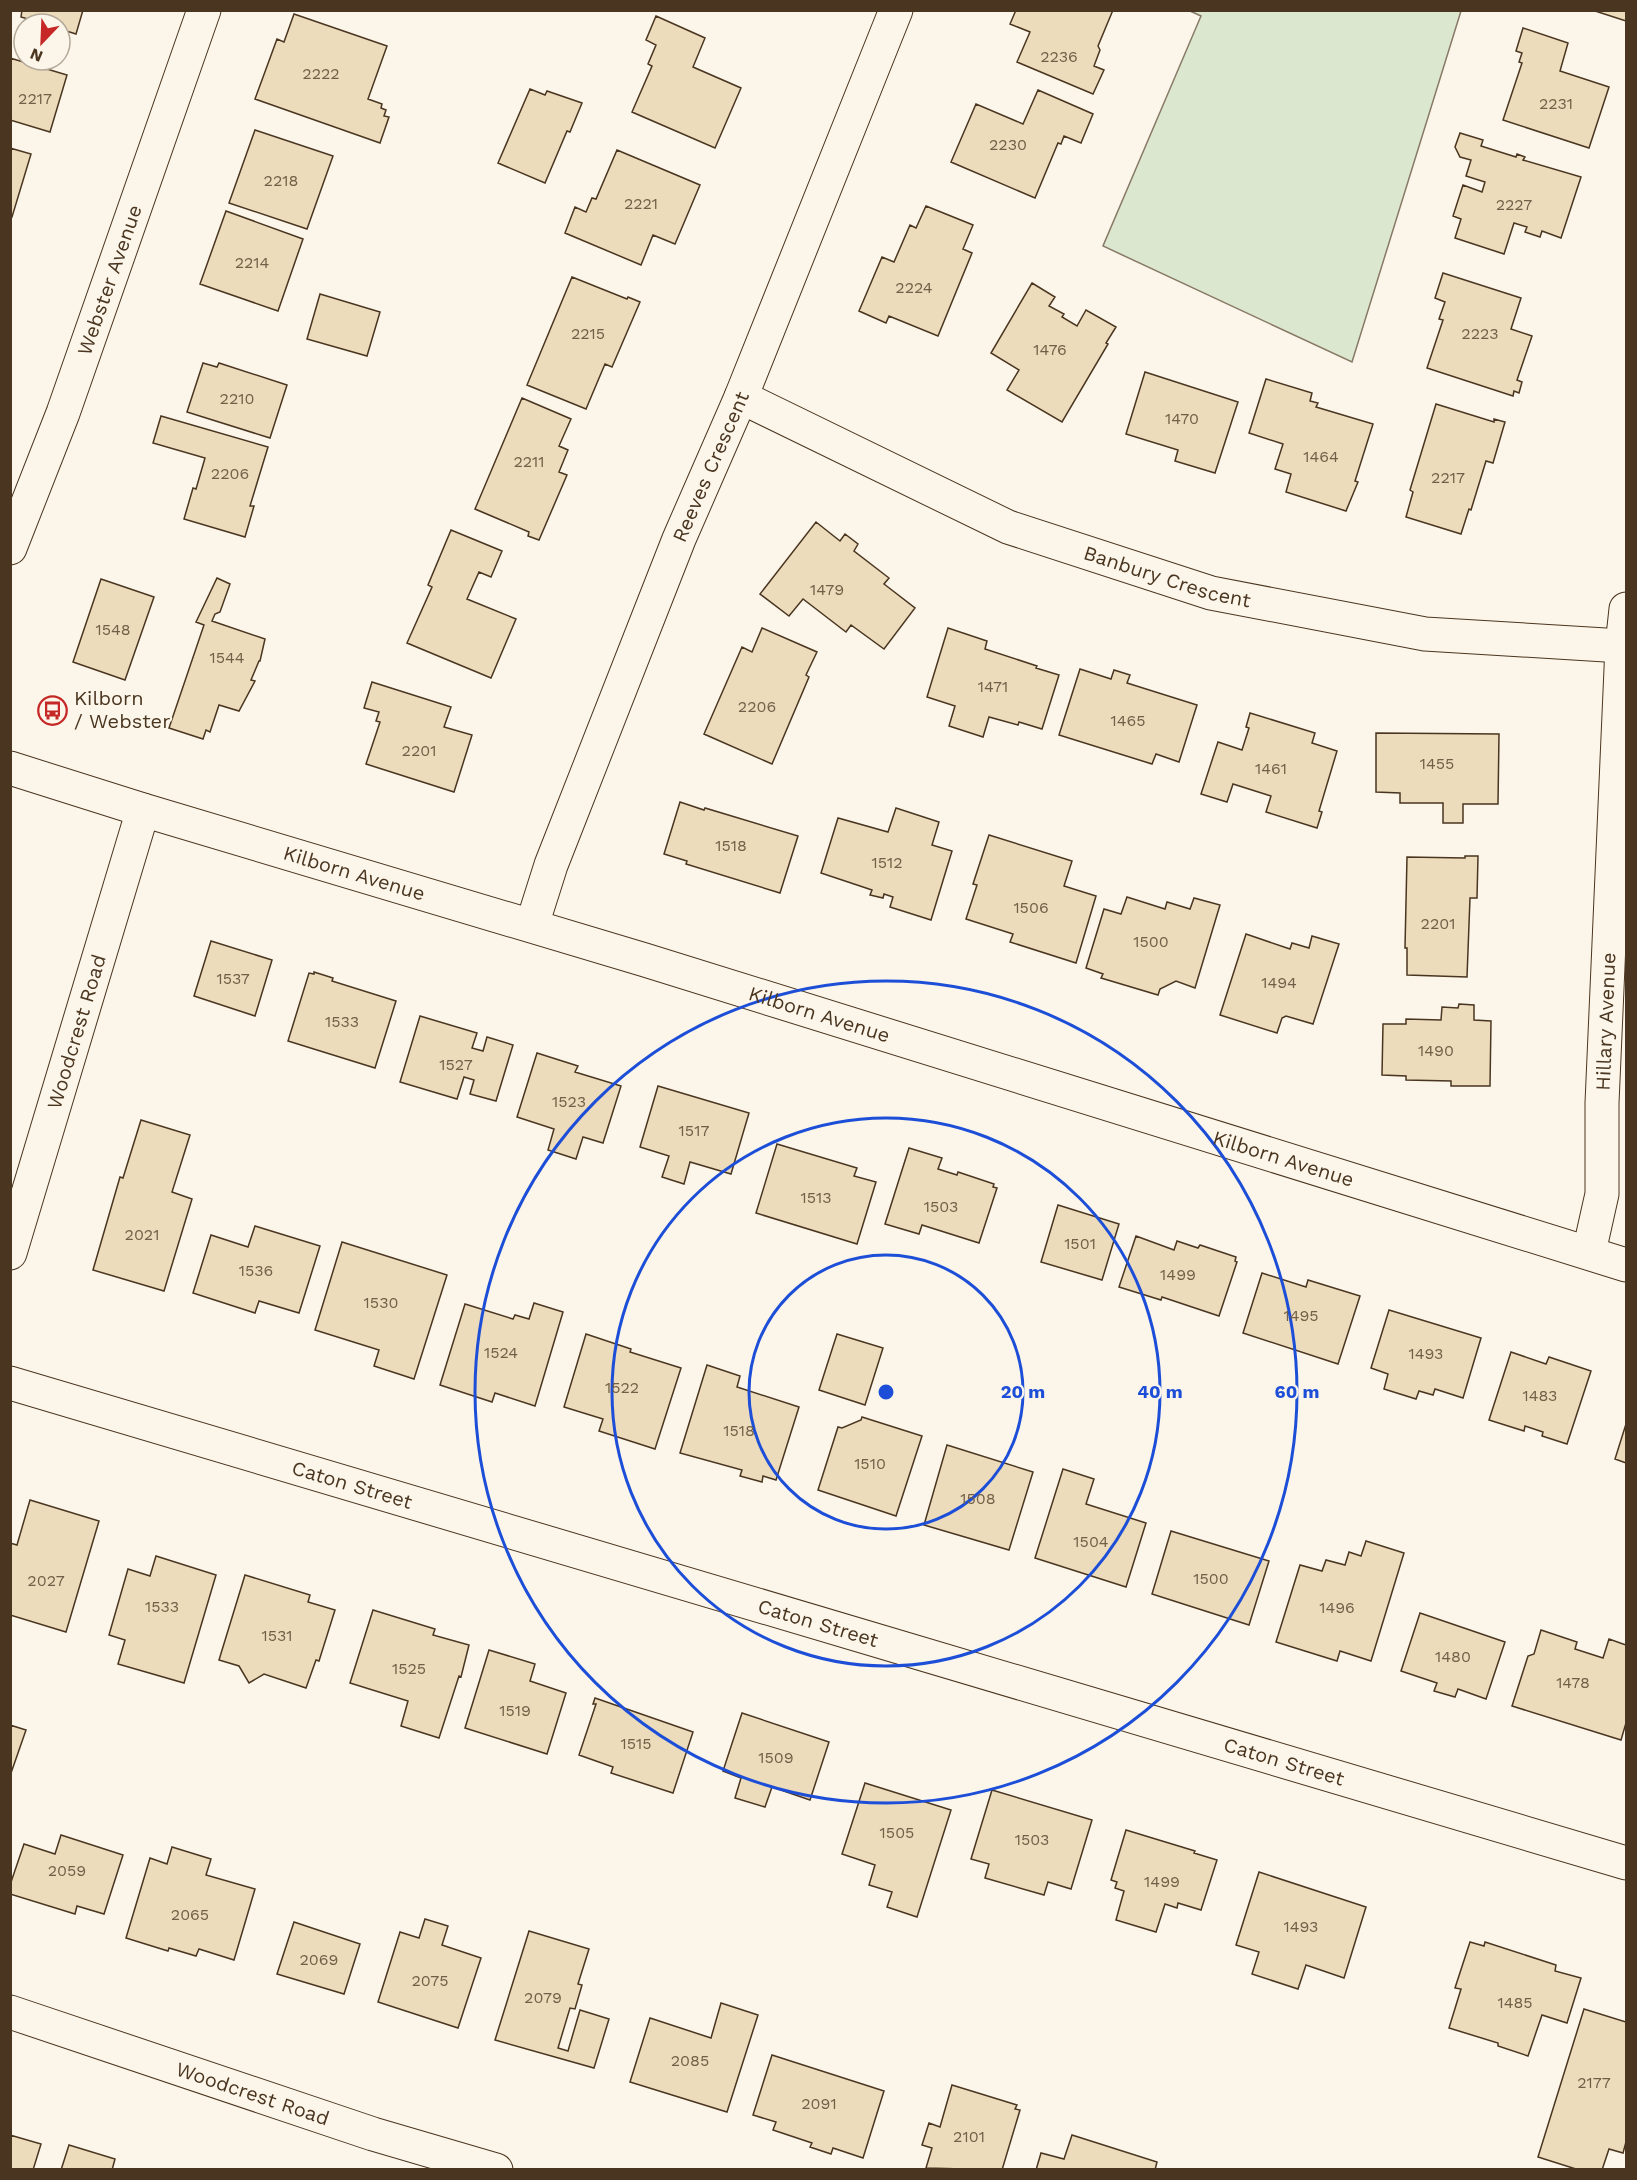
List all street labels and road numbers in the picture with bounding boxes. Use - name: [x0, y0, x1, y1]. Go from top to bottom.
- street label: Webster Avenue: [72, 202, 147, 358]
- street label: Reeves Crescent: [667, 387, 754, 546]
- street label: Banbury Crescent: [1081, 540, 1253, 612]
- street label: Kilborn Avenue: [281, 841, 428, 906]
- street label: Woodcrest Road: [42, 952, 111, 1112]
- street label: Hillary Avenue: [1591, 952, 1621, 1091]
- street label: Kilborn Avenue: [746, 981, 893, 1047]
- street label: Kilborn Avenue: [1210, 1125, 1357, 1192]
- street label: Caton Street: [289, 1455, 416, 1514]
- street label: Caton Street: [755, 1594, 882, 1652]
- street label: Caton Street: [1221, 1732, 1348, 1791]
- street label: Woodcrest Road: [173, 2057, 332, 2130]

